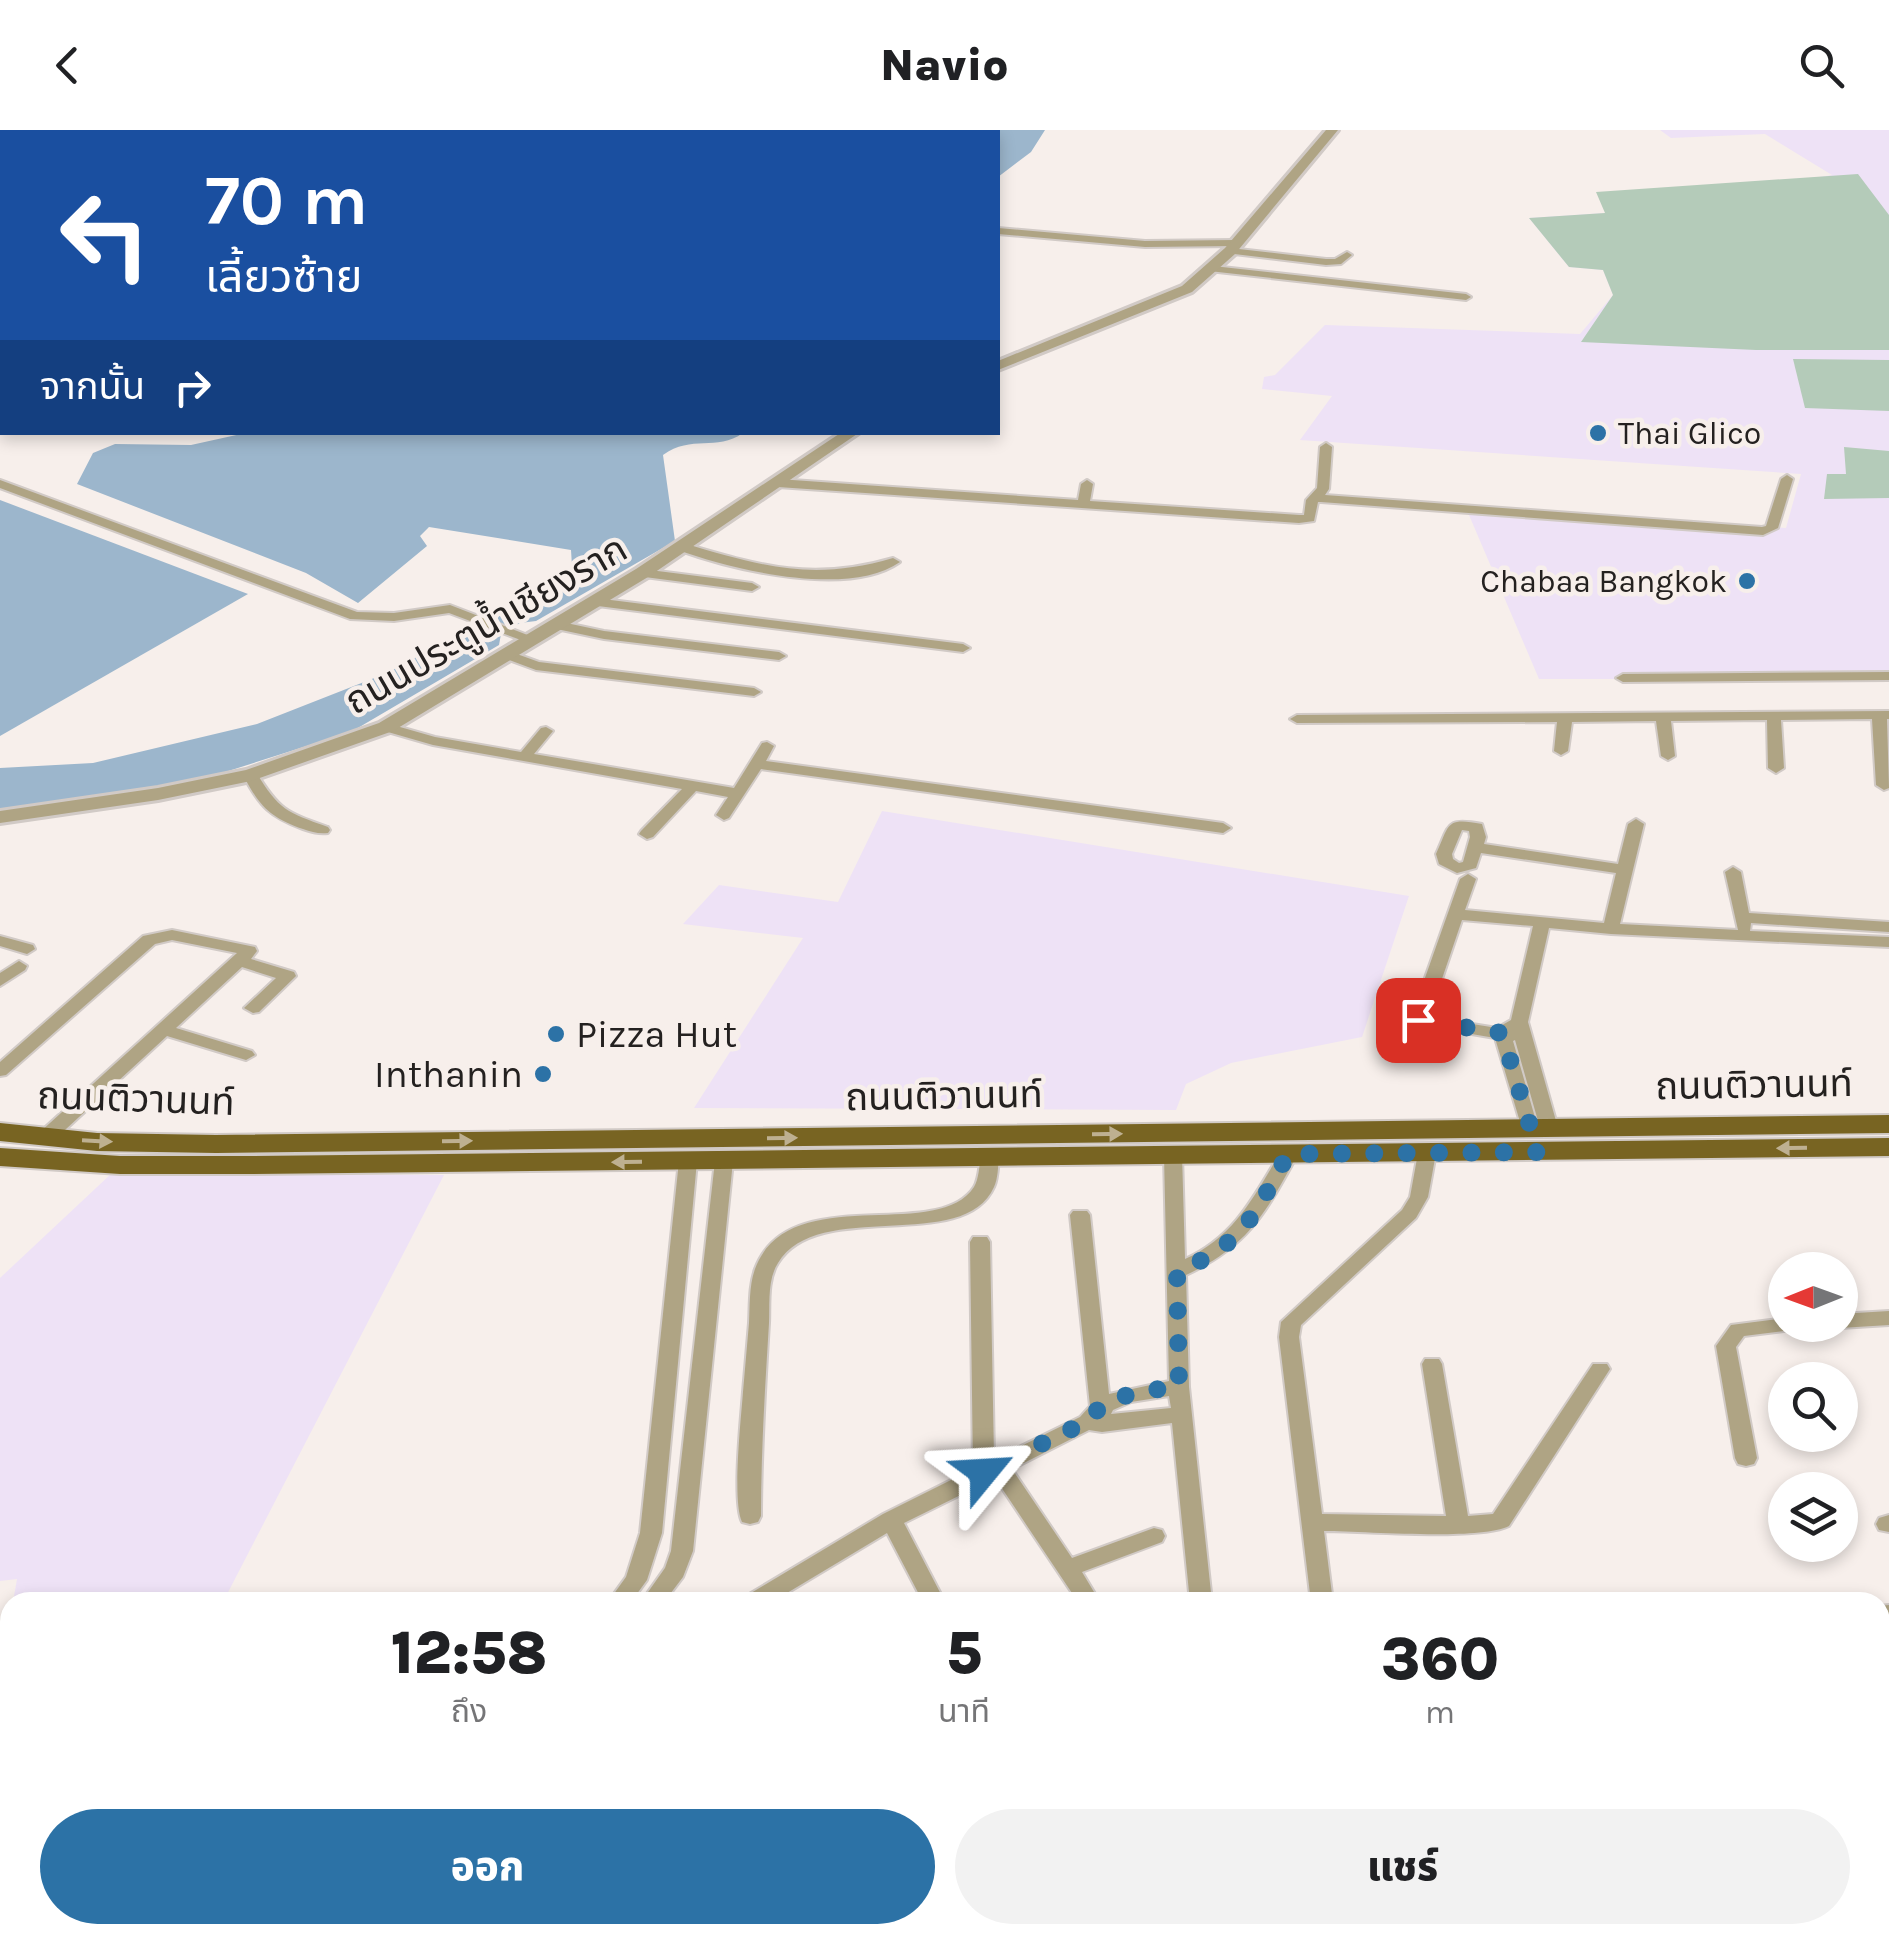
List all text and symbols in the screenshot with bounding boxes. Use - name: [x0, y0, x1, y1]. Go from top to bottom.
- icon: back: [40, 38, 95, 93]
- icon: search: [1794, 38, 1849, 93]
- text: Navio: [880, 39, 1009, 91]
- text: 70 m: [205, 160, 368, 242]
- icon: left: [40, 170, 170, 300]
- text: เลี้ยวซ้าย: [205, 251, 362, 303]
- icon: right: [165, 360, 220, 415]
- text: จากนั้น: [40, 364, 145, 409]
- place label: Thai Glico: [1618, 415, 1761, 452]
- marker: Thai Glico: [1587, 422, 1609, 444]
- street label: ถนนประตูน้ำเชียงราก: [335, 523, 635, 724]
- place label: Chabaa Bangkok: [1480, 563, 1727, 600]
- marker: Chabaa Bangkok: [1736, 570, 1758, 592]
- pin: [1376, 978, 1461, 1063]
- icon: arrive: [1391, 993, 1446, 1048]
- place label: Pizza Hut: [576, 1012, 737, 1057]
- marker: Pizza Hut: [545, 1023, 567, 1045]
- place label: Inthanin: [374, 1052, 523, 1097]
- street label: ถนนติวานนท์: [1655, 1061, 1853, 1109]
- marker: Inthanin: [532, 1063, 554, 1085]
- street label: ถนนติวานนท์: [845, 1072, 1043, 1120]
- street label: ถนนติวานนท์: [37, 1073, 235, 1125]
- one-way arrow: [1091, 1126, 1123, 1142]
- one-way arrow: [766, 1130, 798, 1146]
- one-way arrow: [82, 1133, 114, 1149]
- one-way arrow: [441, 1133, 473, 1149]
- one-way arrow: [1775, 1140, 1807, 1156]
- one-way arrow: [610, 1154, 642, 1170]
- north arrow: [1768, 1252, 1858, 1342]
- map controls: [1768, 1252, 1858, 1562]
- button: search: [1768, 1362, 1858, 1452]
- position arrow: [932, 1420, 1036, 1524]
- button: layers: [1768, 1472, 1858, 1562]
- text: 12:58: [391, 1618, 547, 1688]
- text: 5: [946, 1618, 982, 1688]
- text: 360: [1381, 1624, 1499, 1694]
- text: ถึง: [451, 1693, 487, 1730]
- text: นาที: [938, 1693, 990, 1730]
- text: m: [1425, 1694, 1455, 1731]
- button: ออก: [40, 1809, 935, 1924]
- button: แชร์: [955, 1809, 1850, 1924]

